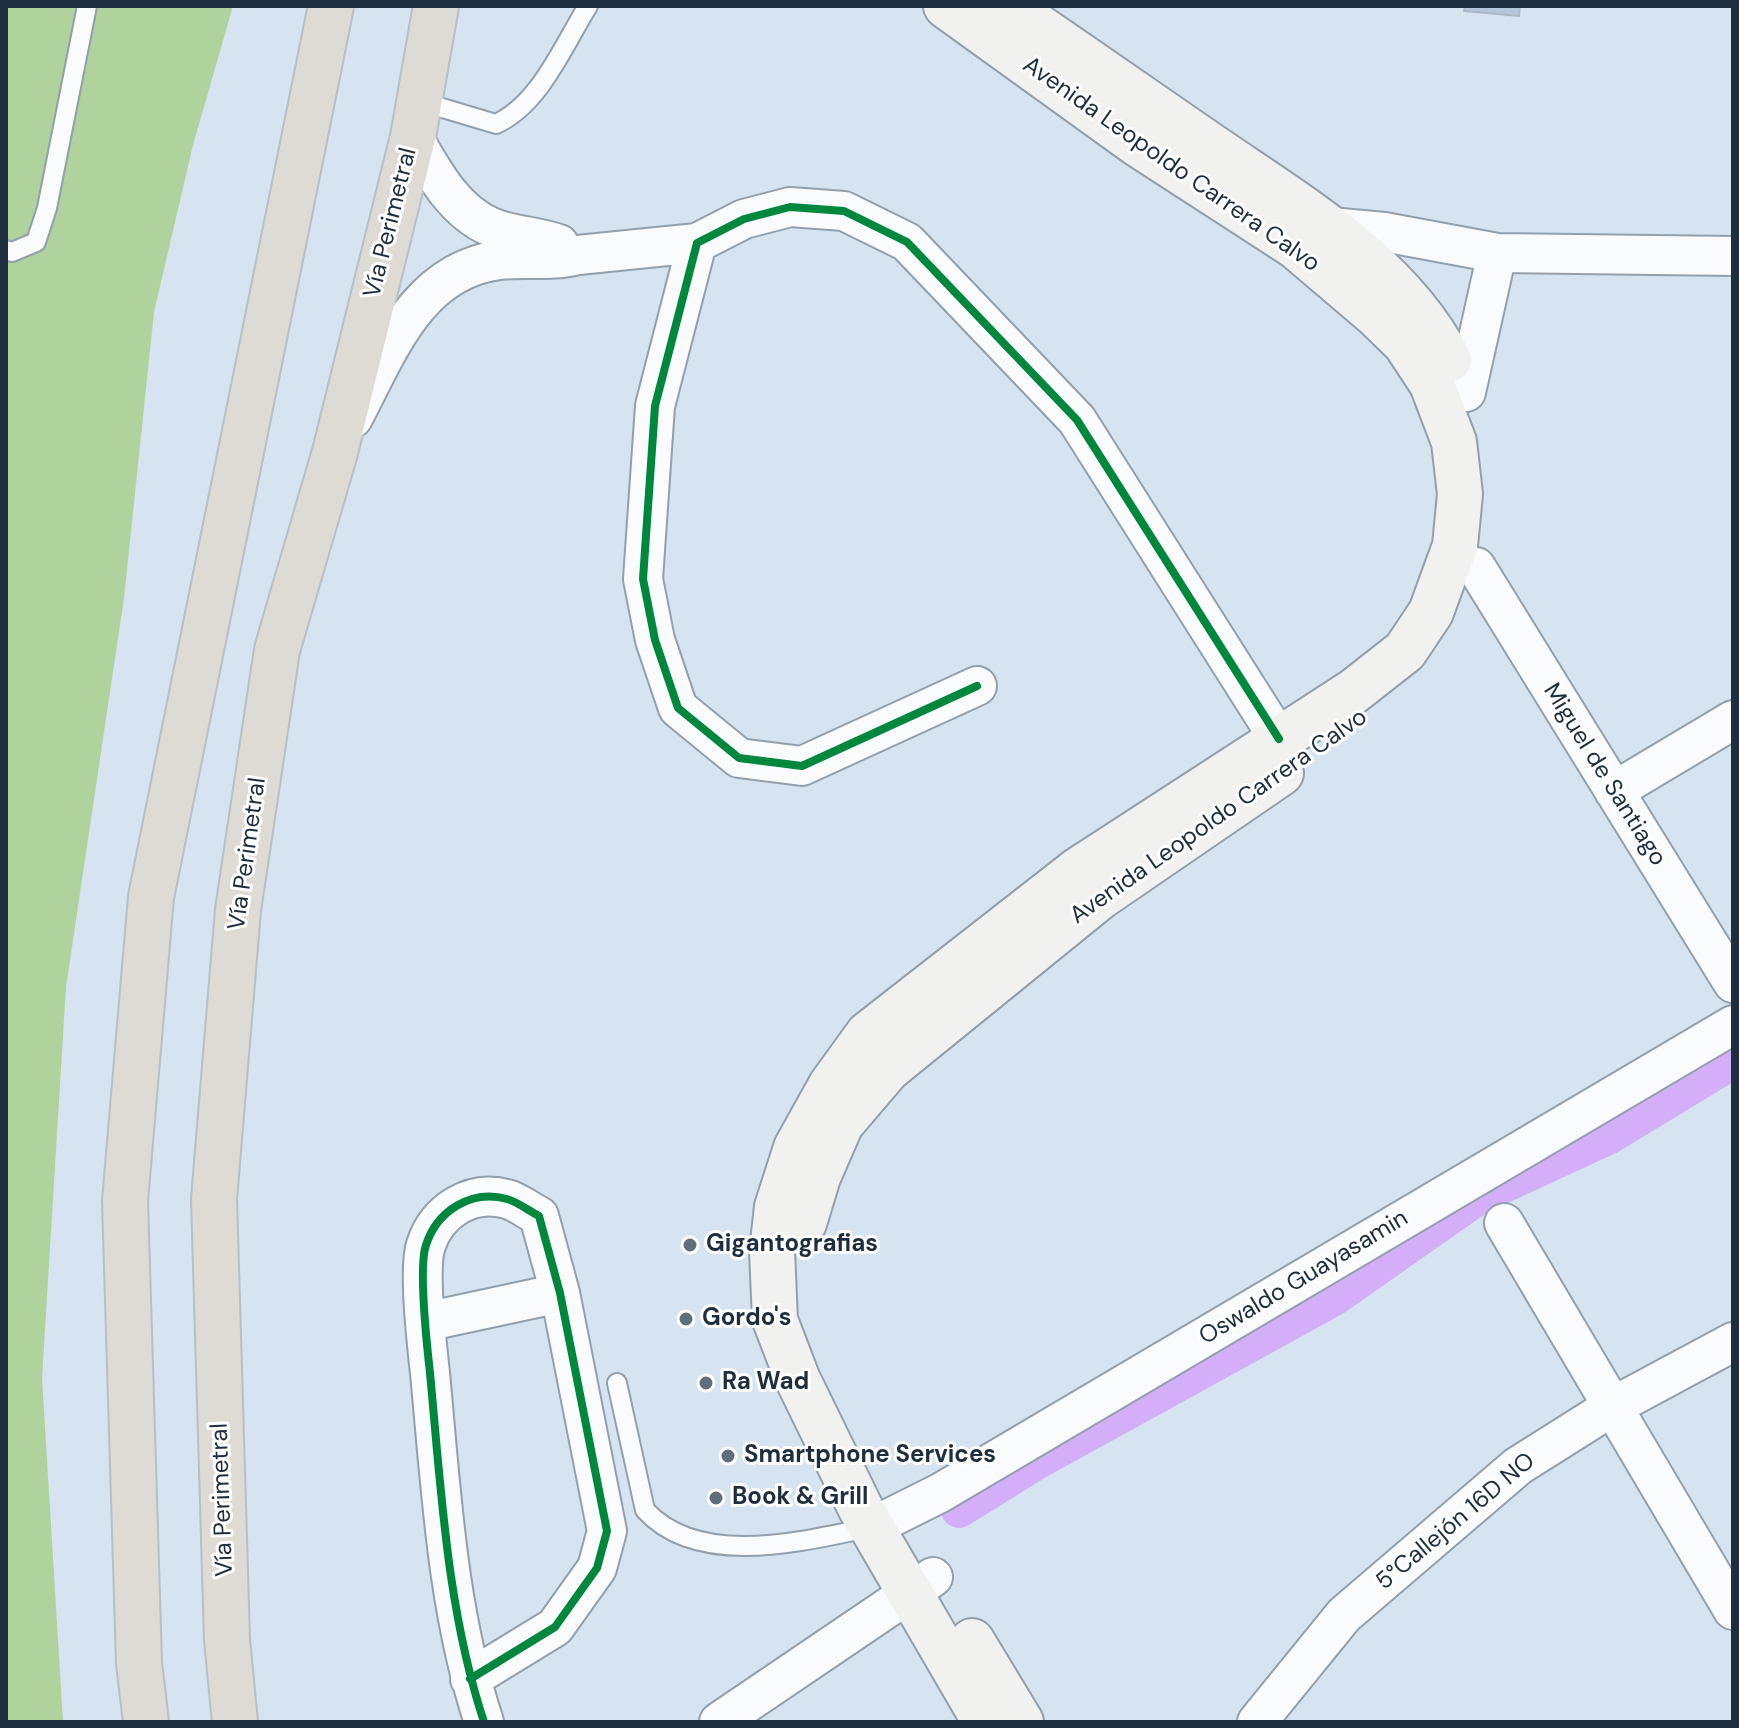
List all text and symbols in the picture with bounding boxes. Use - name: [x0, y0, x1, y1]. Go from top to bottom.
- street label: Avenida Leopoldo Carrera Calvo: [1017, 51, 1325, 279]
- street label: Vía Perimetral: [358, 145, 424, 301]
- street label: Miguel de Santiago: [1536, 678, 1672, 872]
- street label: Avenida Leopoldo Carrera Calvo: [1065, 703, 1373, 931]
- street label: Vía Perimetral: [223, 776, 273, 932]
- street label: Oswaldo Guayasamin: [1194, 1204, 1414, 1352]
- place label: Gigantografias: [706, 1231, 878, 1259]
- marker: Gigantografias: [681, 1236, 699, 1254]
- place label: Gordo's: [702, 1305, 792, 1333]
- marker: Gordo's: [677, 1310, 695, 1328]
- place label: Ra Wad: [722, 1369, 809, 1397]
- marker: Ra Wad: [697, 1374, 715, 1392]
- street label: Vía Perimetral: [206, 1423, 240, 1577]
- place label: Smartphone Services: [744, 1442, 996, 1470]
- marker: Smartphone Services: [719, 1447, 737, 1465]
- street label: 5°Callejón 16D NO: [1371, 1447, 1541, 1597]
- place label: Book & Grill: [732, 1484, 868, 1512]
- marker: Book & Grill: [707, 1489, 725, 1507]

